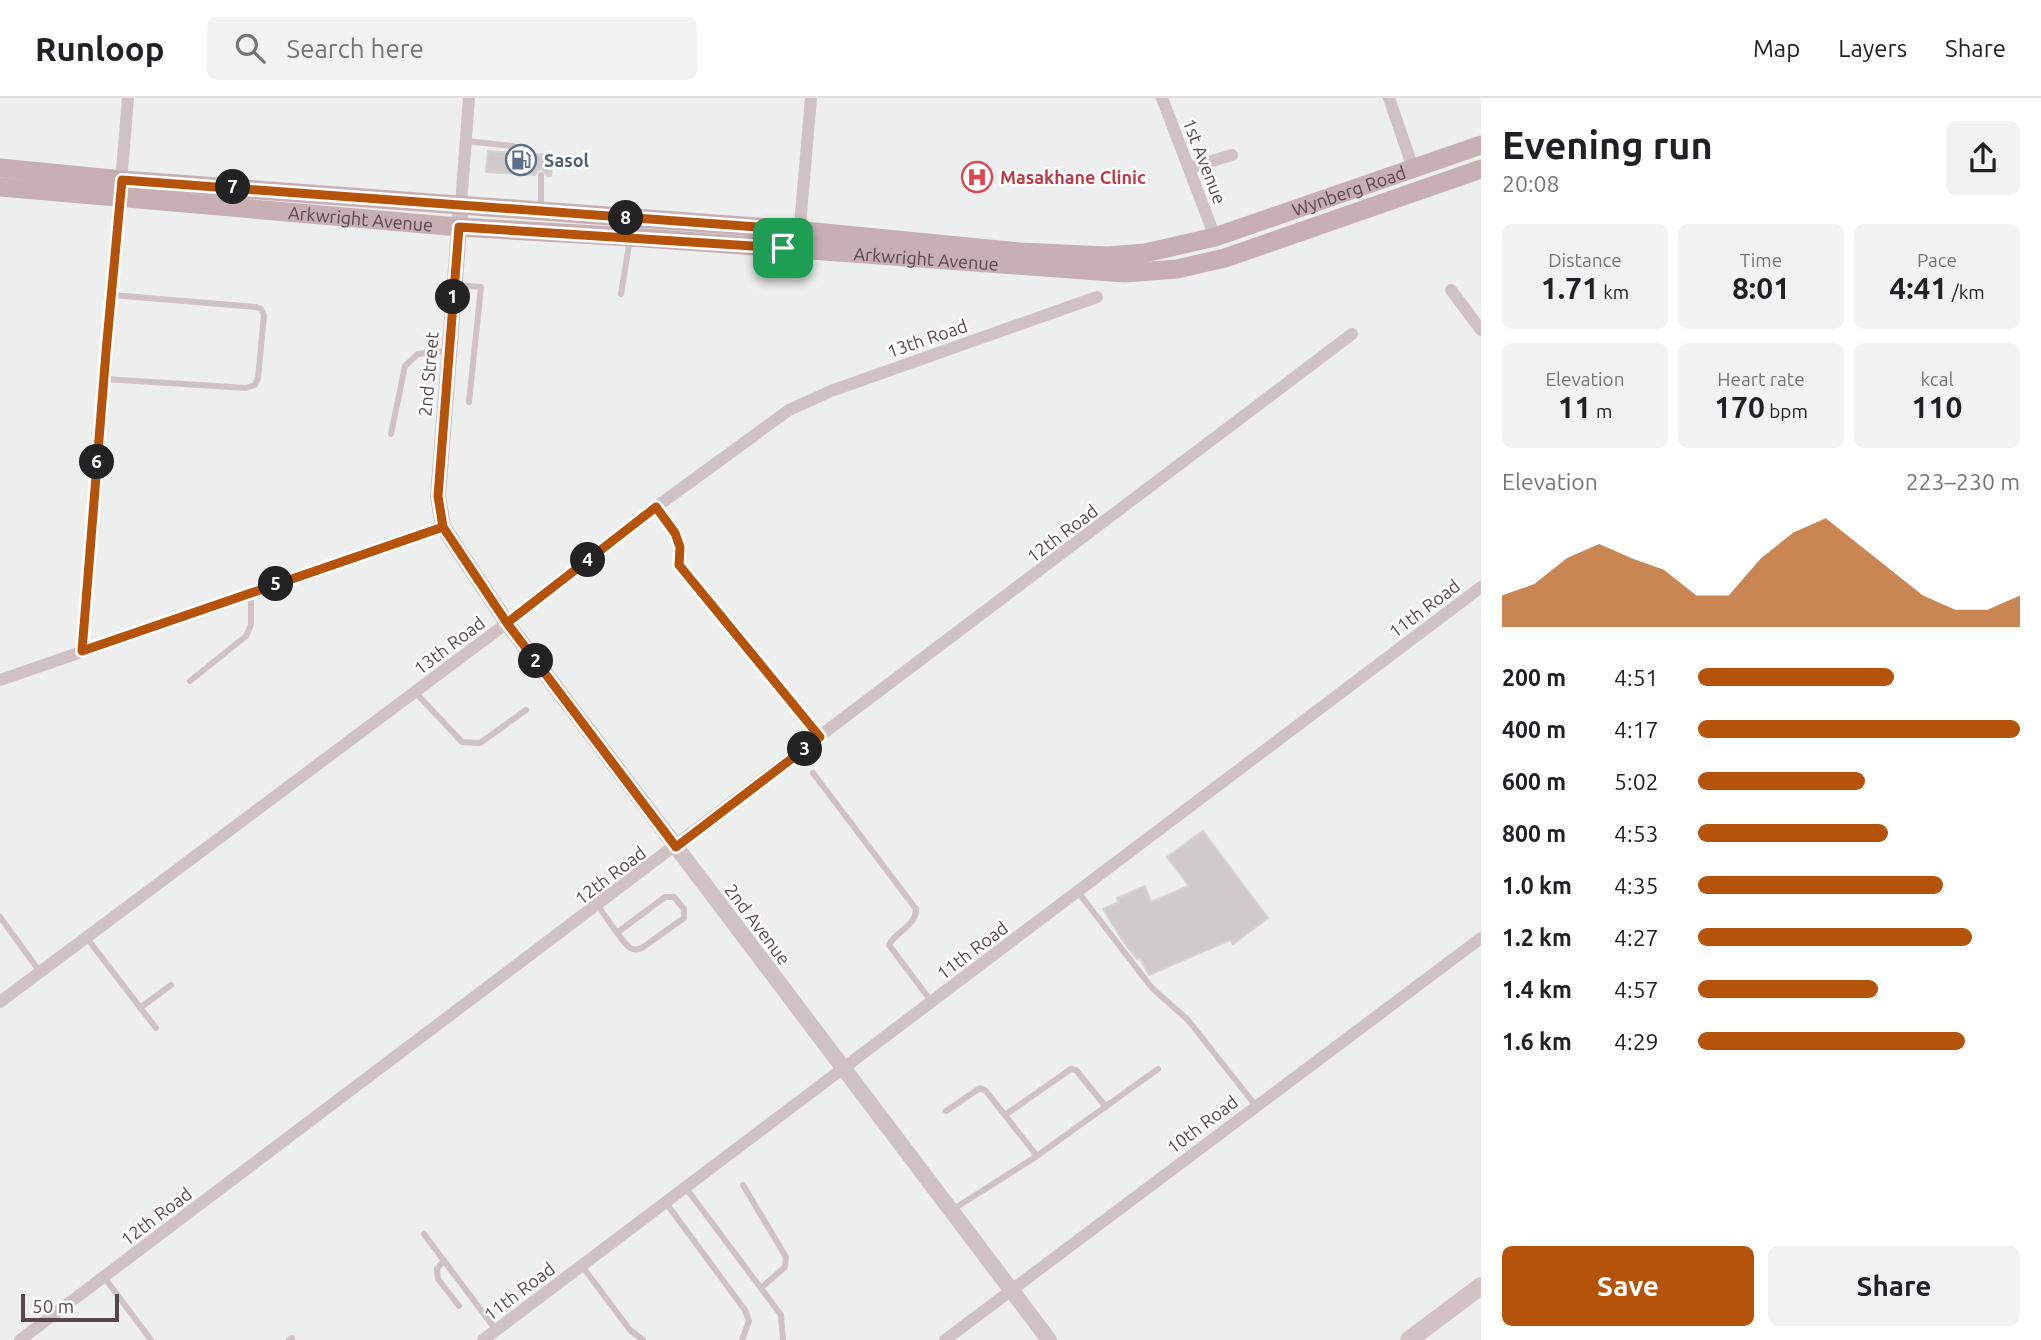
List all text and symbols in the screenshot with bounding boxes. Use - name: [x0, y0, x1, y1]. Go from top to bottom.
- search box: [207, 17, 697, 80]
- icon: search: [231, 29, 269, 67]
- text: Runloop: [35, 30, 165, 67]
- text: Search here: [287, 34, 424, 63]
- text: Map: [1753, 35, 1800, 62]
- text: Layers: [1838, 35, 1907, 62]
- text: Share: [1945, 35, 2006, 62]
- street label: 1st Avenue: [1180, 115, 1230, 207]
- button: share: [1946, 121, 2020, 195]
- text: Evening run: [1502, 124, 1713, 166]
- fuel station icon: Sasol: [504, 143, 538, 177]
- place label: Sasol: [544, 150, 589, 170]
- hospital icon: Masakhane Clinic: [960, 160, 994, 194]
- street label: Wynberg Road: [1289, 162, 1408, 220]
- place label: Masakhane Clinic: [1000, 167, 1146, 187]
- pin: 7: [216, 170, 250, 204]
- text: 20:08: [1502, 171, 1560, 196]
- text: 7: [227, 175, 238, 197]
- pin: 8: [608, 200, 644, 236]
- street label: Arkwright Avenue: [287, 202, 434, 235]
- text: 8: [620, 206, 631, 228]
- pin: [753, 218, 813, 278]
- icon: arrive: [764, 229, 802, 267]
- street label: Arkwright Avenue: [853, 243, 999, 274]
- text: Distance: [1548, 249, 1622, 271]
- text: Time: [1740, 249, 1782, 271]
- text: Pace: [1917, 249, 1957, 271]
- text: 1.71: [1541, 271, 1599, 305]
- text: 8:01: [1732, 271, 1790, 305]
- text: 4:41: [1889, 271, 1947, 305]
- pin: 1: [435, 280, 470, 314]
- text: km: [1599, 281, 1629, 303]
- text: /km: [1947, 281, 1985, 303]
- text: 1: [447, 285, 458, 307]
- street label: 13th Road: [884, 315, 970, 361]
- street label: 2nd Street: [414, 331, 442, 417]
- text: Elevation: [1545, 368, 1625, 390]
- text: Heart rate: [1717, 368, 1805, 390]
- text: kcal: [1921, 368, 1953, 390]
- text: 11: [1558, 390, 1592, 424]
- text: 170: [1714, 390, 1765, 424]
- text: 110: [1912, 390, 1962, 424]
- text: m: [1592, 400, 1612, 422]
- text: bpm: [1765, 400, 1808, 422]
- pin: 6: [80, 444, 114, 480]
- text: 6: [91, 450, 102, 472]
- text: Elevation: [1502, 469, 1598, 494]
- text: 223–230 m: [1906, 469, 2020, 494]
- street label: 12th Road: [1023, 500, 1101, 566]
- pin: 4: [570, 542, 606, 578]
- text: 4: [582, 548, 593, 570]
- pin: 5: [258, 566, 294, 602]
- text: 5: [270, 572, 281, 594]
- street label: 11th Road: [1385, 575, 1463, 641]
- street label: 13th Road: [410, 612, 488, 678]
- pin: 2: [518, 644, 554, 678]
- text: 2: [530, 649, 541, 671]
- text: 200 m: [1502, 665, 1566, 690]
- text: 4:51: [1614, 665, 1659, 690]
- text: 400 m: [1502, 717, 1566, 742]
- text: 4:17: [1614, 717, 1659, 742]
- pin: 3: [788, 732, 822, 766]
- text: 3: [799, 737, 810, 759]
- text: 600 m: [1502, 769, 1566, 794]
- text: 5:02: [1614, 769, 1659, 794]
- text: 800 m: [1502, 821, 1566, 846]
- text: 4:53: [1614, 821, 1659, 846]
- street label: 12th Road: [571, 842, 649, 908]
- text: 1.0 km: [1502, 873, 1572, 898]
- text: 4:35: [1614, 873, 1659, 898]
- street label: 2nd Avenue: [721, 880, 795, 968]
- street label: 11th Road: [933, 917, 1011, 983]
- text: 1.2 km: [1502, 925, 1572, 950]
- text: 4:27: [1614, 925, 1659, 950]
- text: 1.4 km: [1502, 977, 1572, 1002]
- text: 4:57: [1614, 977, 1659, 1002]
- text: 1.6 km: [1502, 1029, 1572, 1054]
- text: 4:29: [1614, 1029, 1659, 1054]
- street label: 10th Road: [1163, 1091, 1241, 1157]
- street label: 12th Road: [117, 1183, 195, 1249]
- button: Save: [1502, 1246, 1754, 1326]
- button: Share: [1768, 1246, 2020, 1326]
- street label: 11th Road: [480, 1258, 558, 1324]
- scale bar: [21, 1291, 119, 1323]
- text: 50 m: [32, 1295, 74, 1317]

